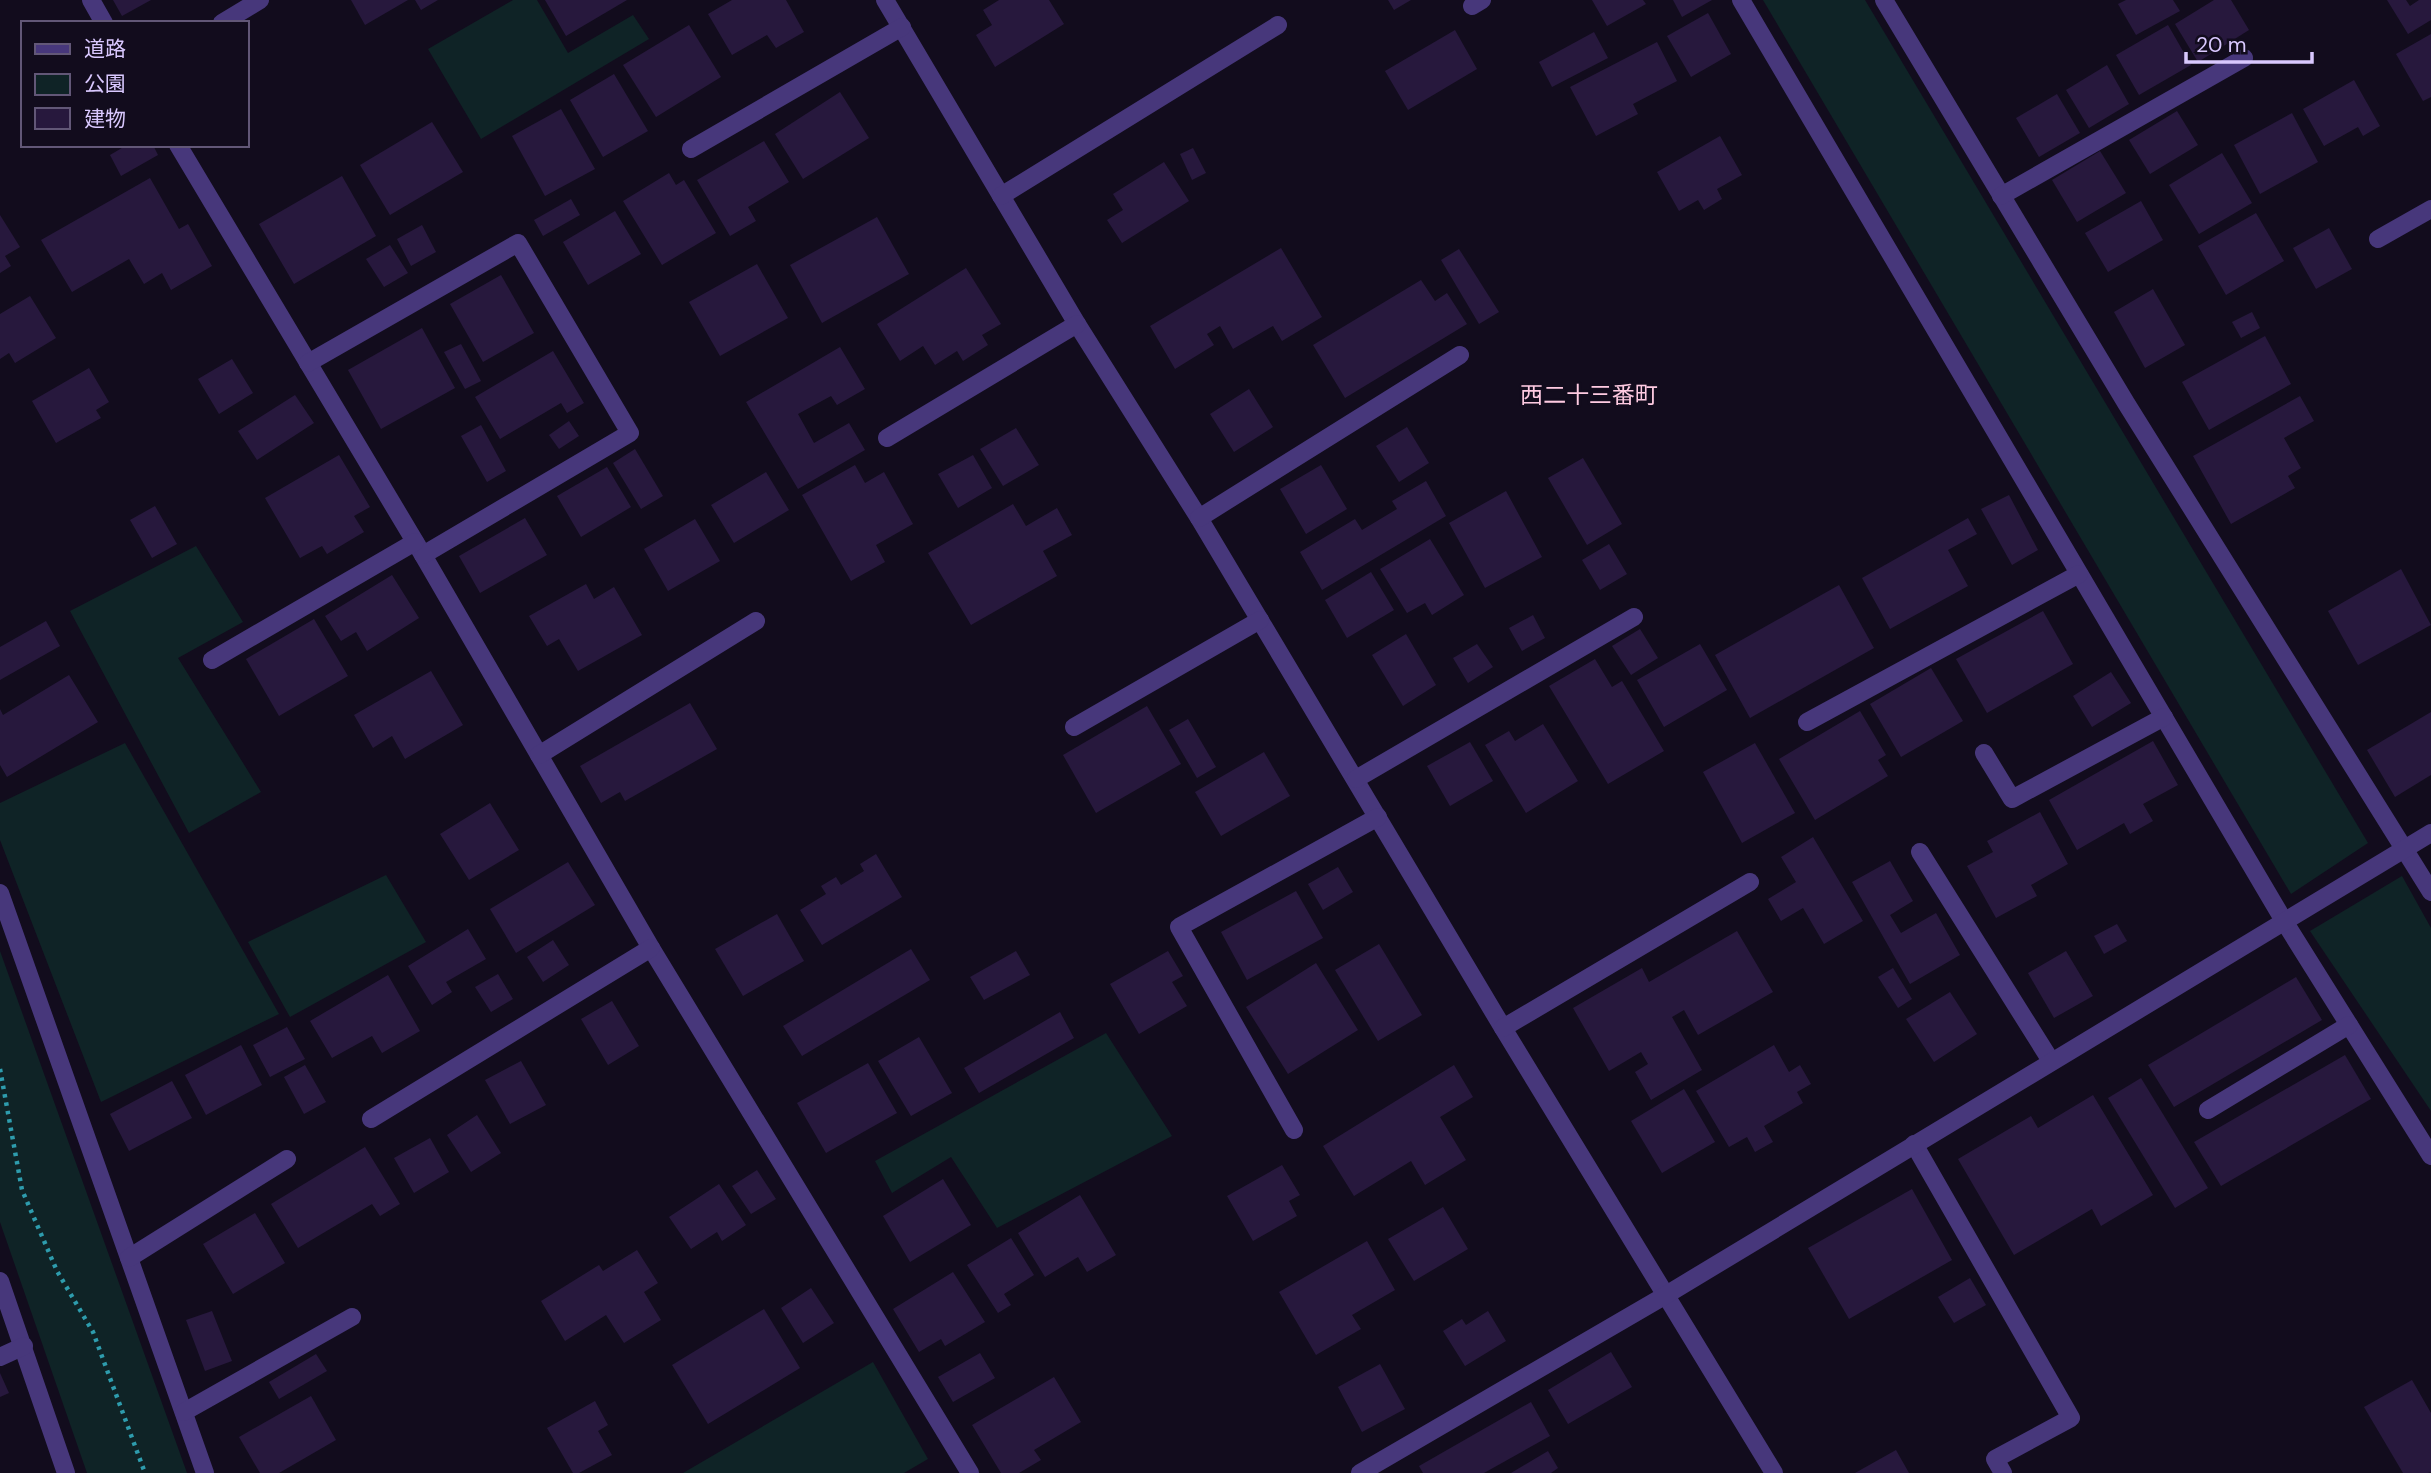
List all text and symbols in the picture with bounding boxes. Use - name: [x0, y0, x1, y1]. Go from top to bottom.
- legend: [21, 21, 248, 147]
- scale bar: [2186, 21, 2312, 65]
- text: 20 m: [2196, 31, 2247, 59]
- text: 道路: [84, 35, 126, 63]
- text: 公園: [84, 70, 126, 98]
- text: 建物: [84, 105, 126, 133]
- district label: 西二十三番町: [1520, 380, 1658, 410]

